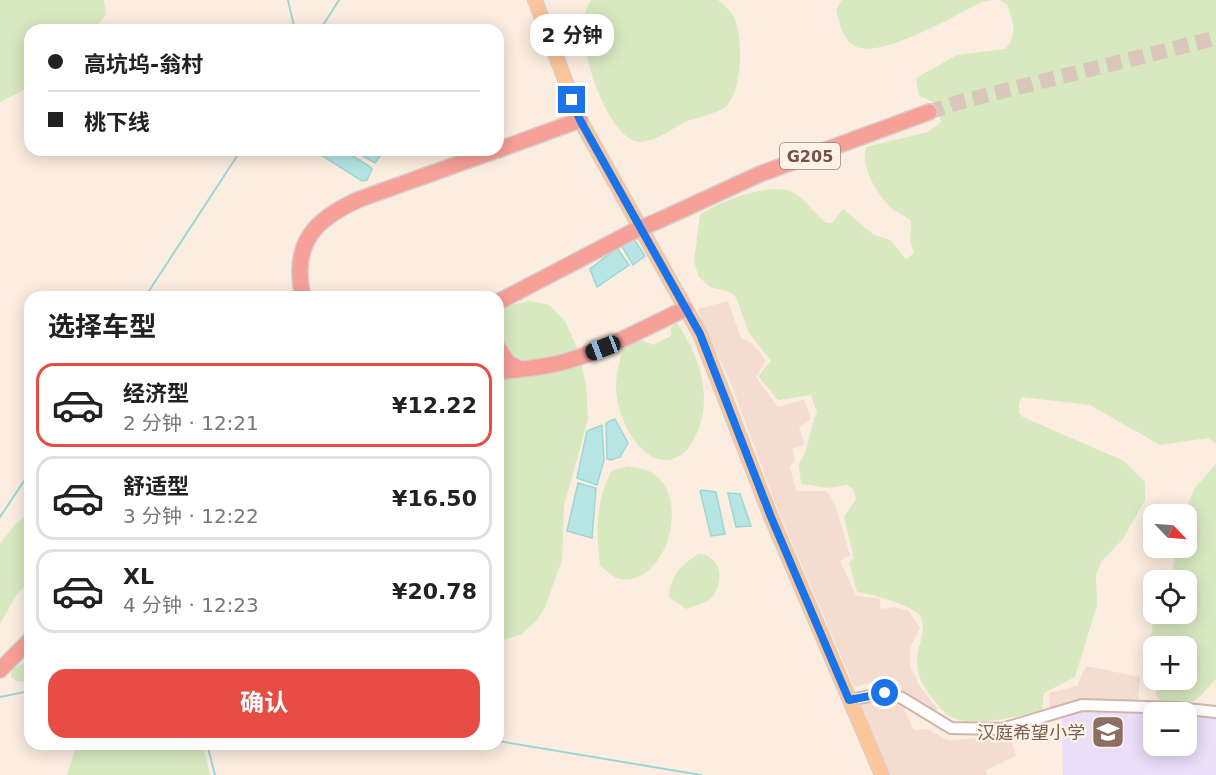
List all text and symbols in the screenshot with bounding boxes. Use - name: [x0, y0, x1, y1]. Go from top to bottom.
- callout: 2 分钟: [530, 13, 614, 55]
- text: 2 分钟: [542, 23, 602, 47]
- text: 高坑坞-翁村: [84, 52, 203, 77]
- route end: [558, 86, 585, 113]
- text: 桃下线: [84, 110, 150, 135]
- road number: G205: [780, 143, 840, 169]
- text: 选择车型: [48, 311, 156, 342]
- car: [583, 333, 623, 363]
- icon: car: [51, 378, 105, 432]
- text: 经济型: [123, 381, 189, 406]
- text: ¥12.22: [392, 393, 477, 418]
- text: 2 分钟 · 12:21: [123, 411, 259, 435]
- icon: car: [51, 471, 105, 525]
- text: 舒适型: [123, 474, 189, 499]
- text: ¥16.50: [392, 486, 477, 511]
- text: 3 分钟 · 12:22: [123, 504, 259, 528]
- north arrow: [1143, 504, 1197, 558]
- map controls: [1143, 504, 1197, 756]
- icon: car: [51, 564, 105, 618]
- text: XL: [123, 564, 154, 589]
- button: locate: [1143, 570, 1197, 624]
- text: ¥20.78: [392, 579, 477, 604]
- text: 4 分钟 · 12:23: [123, 593, 259, 617]
- button: +: [1143, 636, 1197, 690]
- button: 确认: [48, 669, 480, 738]
- route start: [871, 679, 898, 706]
- button: −: [1143, 702, 1197, 756]
- school or university icon: 汉庭希望小学: [1090, 714, 1126, 750]
- place label: 汉庭希望小学: [977, 722, 1085, 743]

